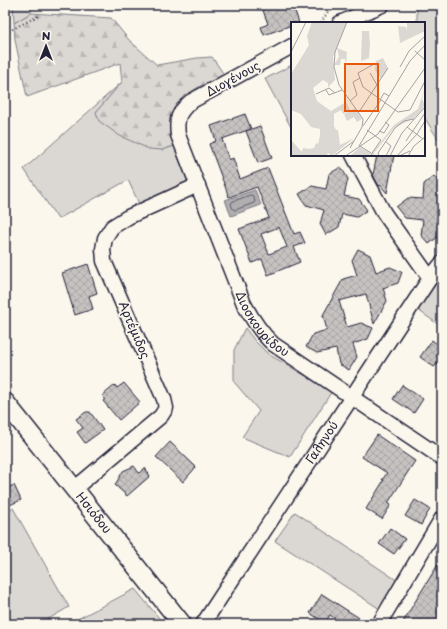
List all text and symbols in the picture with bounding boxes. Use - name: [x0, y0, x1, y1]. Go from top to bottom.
- inset map: [291, 22, 425, 156]
- north arrow: [26, 26, 66, 66]
- text: N: [42, 27, 51, 44]
- street label: Διογένους: [202, 56, 263, 100]
- street label: Διοσκουρίδου: [232, 288, 293, 361]
- street label: Αρτέμιδος: [115, 298, 155, 361]
- street label: Γαληνού: [301, 417, 342, 467]
- street label: Ησιόδου: [72, 488, 117, 537]

